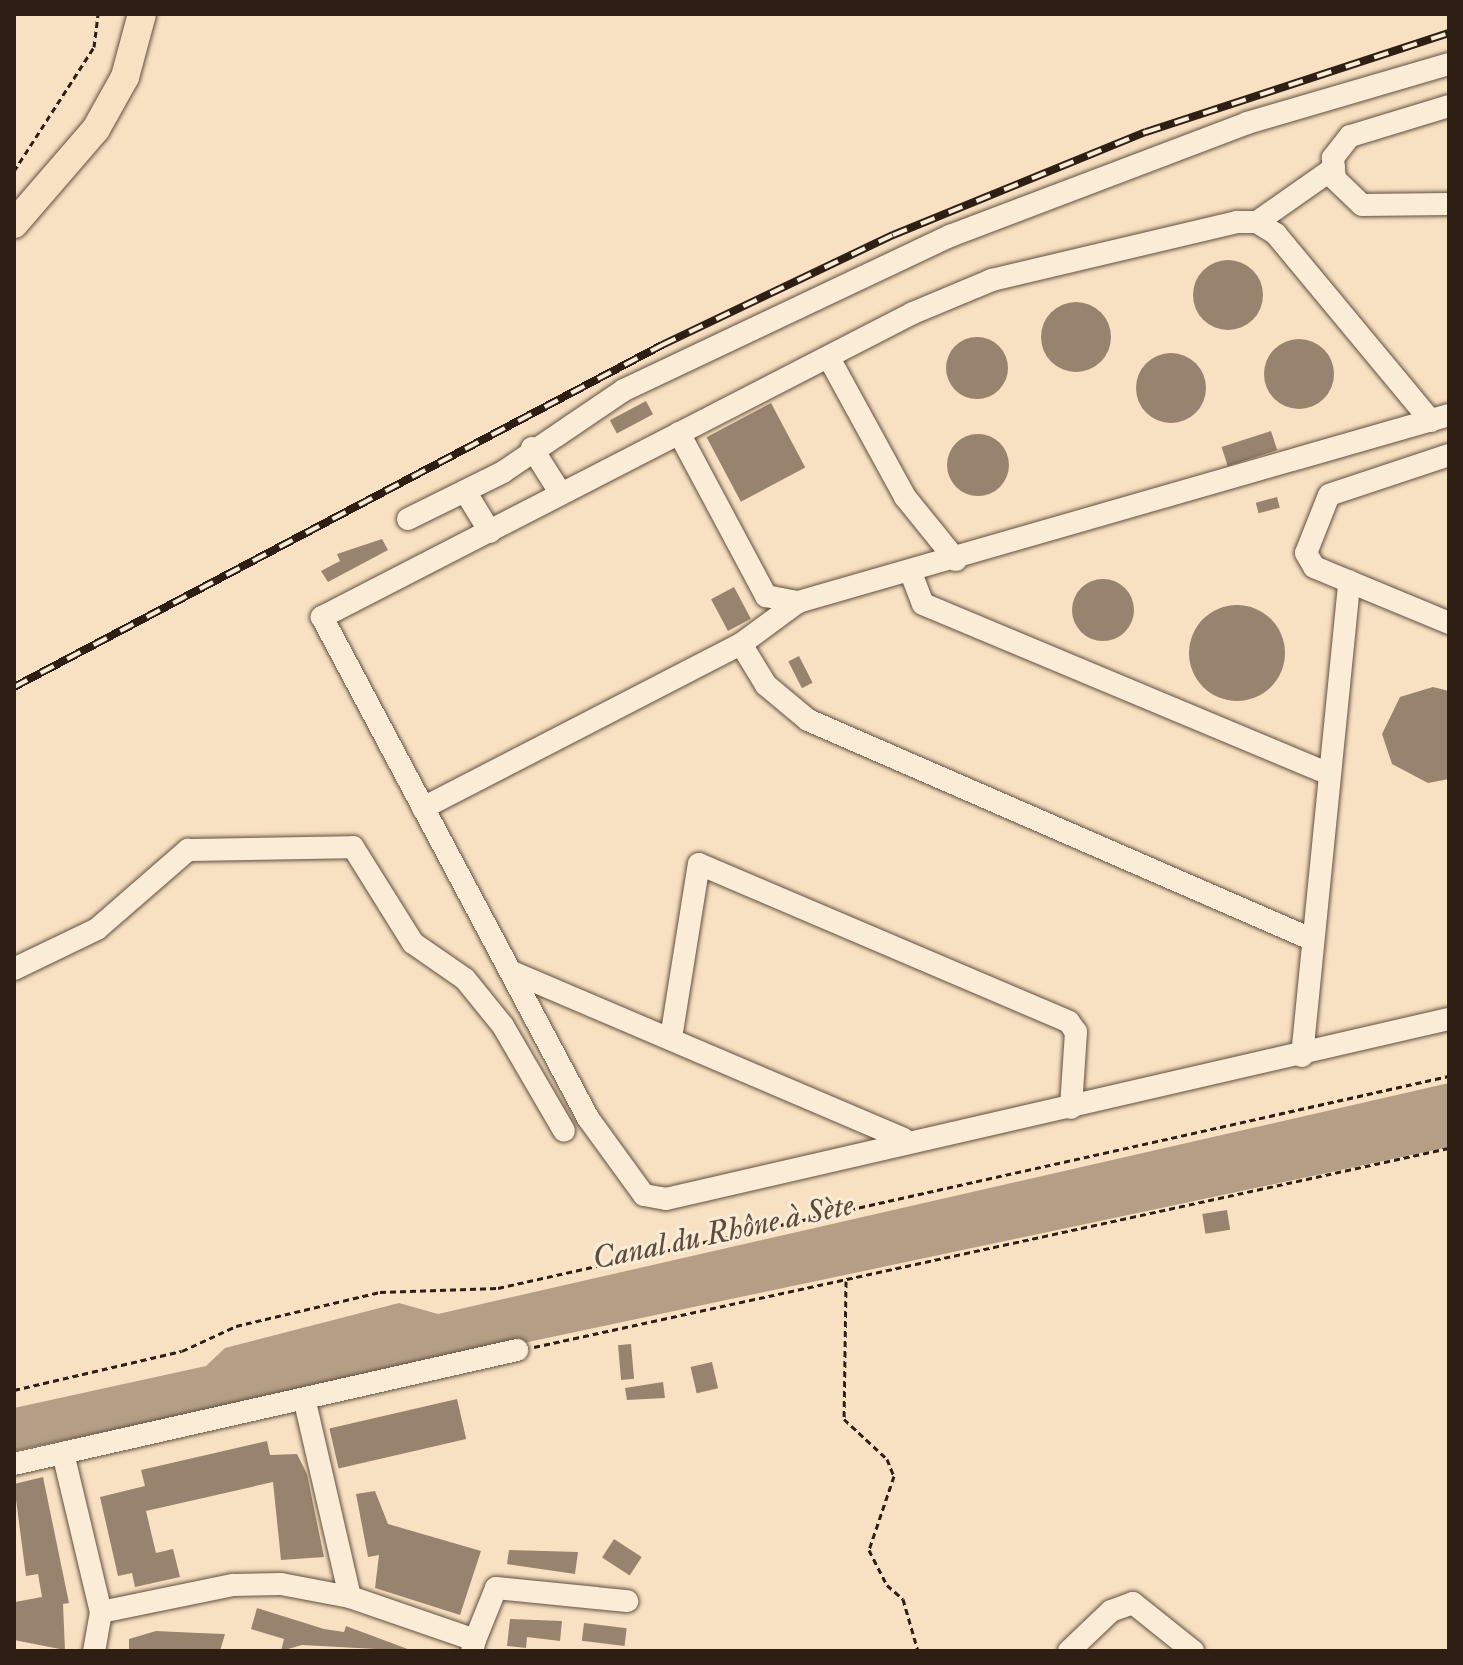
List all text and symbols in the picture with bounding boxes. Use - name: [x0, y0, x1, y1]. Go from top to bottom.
- water label: Canal du Rhône à Sète: [589, 1186, 857, 1278]

